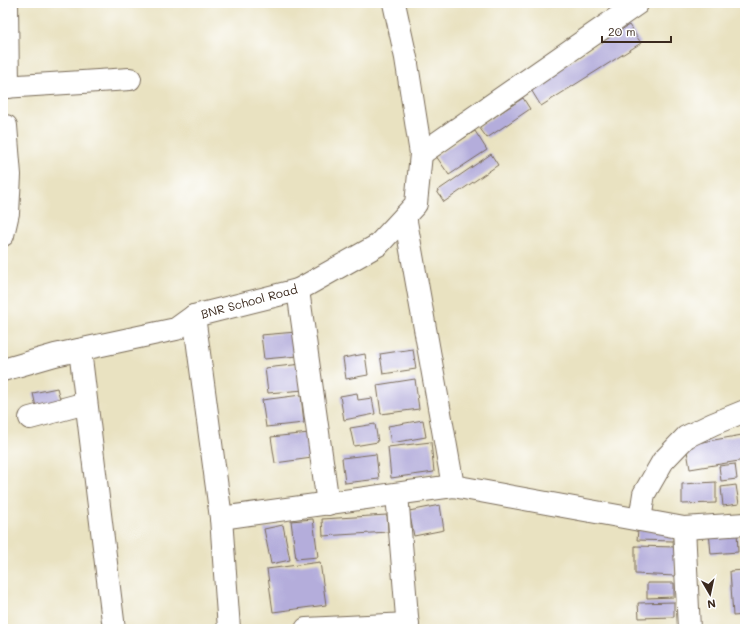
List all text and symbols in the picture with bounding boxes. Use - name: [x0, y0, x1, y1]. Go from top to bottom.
- scale bar: [602, 18, 671, 44]
- text: 20 m: [608, 23, 636, 39]
- street label: BNR School Road: [199, 280, 299, 322]
- north arrow: [690, 574, 730, 614]
- text: N: [706, 596, 717, 612]

